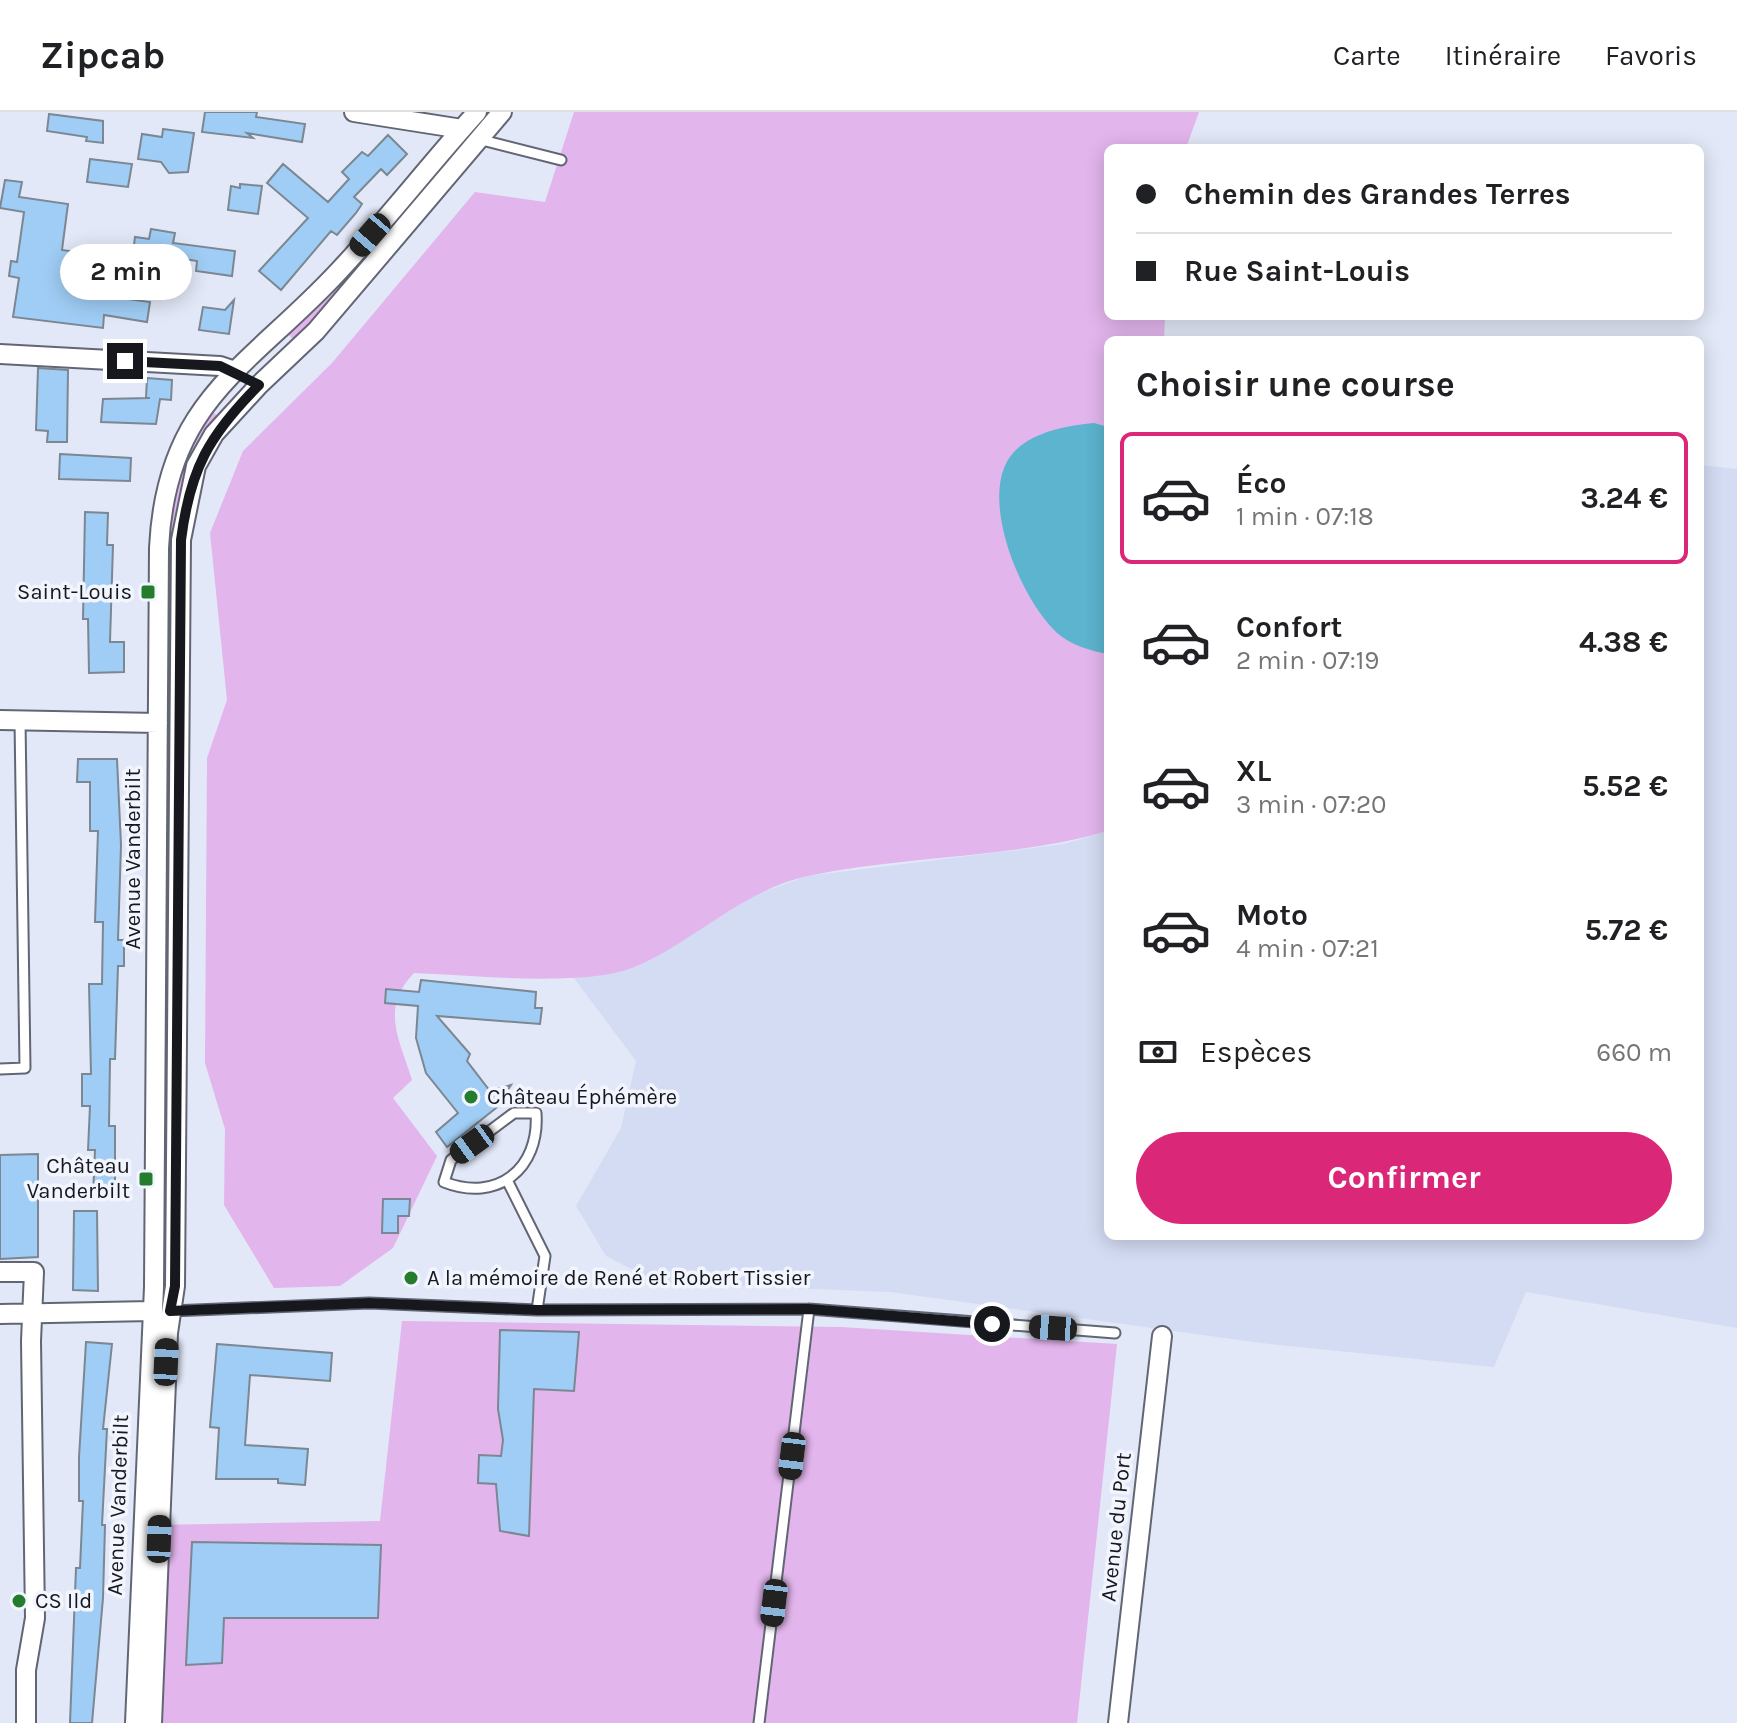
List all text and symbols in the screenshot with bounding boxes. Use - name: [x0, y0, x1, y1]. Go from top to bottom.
- text: Zipcab: [40, 33, 165, 78]
- text: Carte: [1333, 39, 1401, 72]
- text: Itinéraire: [1445, 39, 1561, 72]
- text: Favoris: [1605, 39, 1697, 72]
- text: Chemin des Grandes Terres: [1184, 176, 1571, 212]
- car: [345, 209, 395, 261]
- callout: 2 min: [59, 245, 191, 301]
- text: Rue Saint-Louis: [1184, 253, 1410, 289]
- text: 2 min: [90, 256, 162, 287]
- route end: [107, 343, 143, 379]
- text: Choisir une course: [1136, 363, 1455, 405]
- icon: car: [1140, 462, 1212, 534]
- text: Éco: [1236, 465, 1286, 501]
- text: 3.24 €: [1580, 480, 1668, 516]
- text: 1 min · 07:18: [1236, 501, 1374, 532]
- place label: Saint-Louis: [17, 579, 132, 605]
- marker: Saint-Louis: [139, 583, 157, 601]
- icon: car: [1140, 606, 1212, 678]
- text: Confort: [1236, 609, 1342, 645]
- text: 4.38 €: [1579, 624, 1668, 660]
- text: 2 min · 07:19: [1236, 645, 1379, 676]
- icon: car: [1140, 750, 1212, 822]
- text: XL: [1236, 753, 1271, 789]
- text: 5.52 €: [1582, 768, 1668, 804]
- street label: Avenue Vanderbilt: [120, 769, 146, 950]
- text: 3 min · 07:20: [1236, 789, 1386, 820]
- icon: car: [1140, 894, 1212, 966]
- text: Moto: [1236, 897, 1308, 933]
- text: 5.72 €: [1584, 912, 1668, 948]
- text: 4 min · 07:21: [1236, 933, 1379, 964]
- icon: cash: [1136, 1030, 1180, 1074]
- text: Espèces: [1200, 1034, 1312, 1070]
- text: 660 m: [1596, 1037, 1672, 1068]
- place label: Château Éphémère: [487, 1083, 677, 1110]
- marker: Château Éphémère: [462, 1088, 480, 1106]
- car: [446, 1120, 498, 1168]
- button: Confirmer: [1136, 1132, 1672, 1224]
- place label: Château Vanderbilt: [27, 1153, 130, 1204]
- marker: Château Vanderbilt: [137, 1170, 155, 1188]
- place label: A la mémoire de René et Robert Tissier: [427, 1265, 811, 1291]
- marker: A la mémoire de René et Robert Tissier: [402, 1269, 420, 1287]
- route start: [974, 1306, 1010, 1342]
- car: [1028, 1314, 1078, 1342]
- car: [153, 1337, 179, 1387]
- street label: Avenue Vanderbilt: [102, 1414, 134, 1596]
- car: [777, 1431, 807, 1481]
- street label: Avenue du Port: [1095, 1451, 1137, 1603]
- car: [146, 1515, 172, 1563]
- car: [759, 1578, 789, 1628]
- place label: CS Ild: [35, 1588, 92, 1614]
- marker: CS Ild: [10, 1592, 28, 1610]

